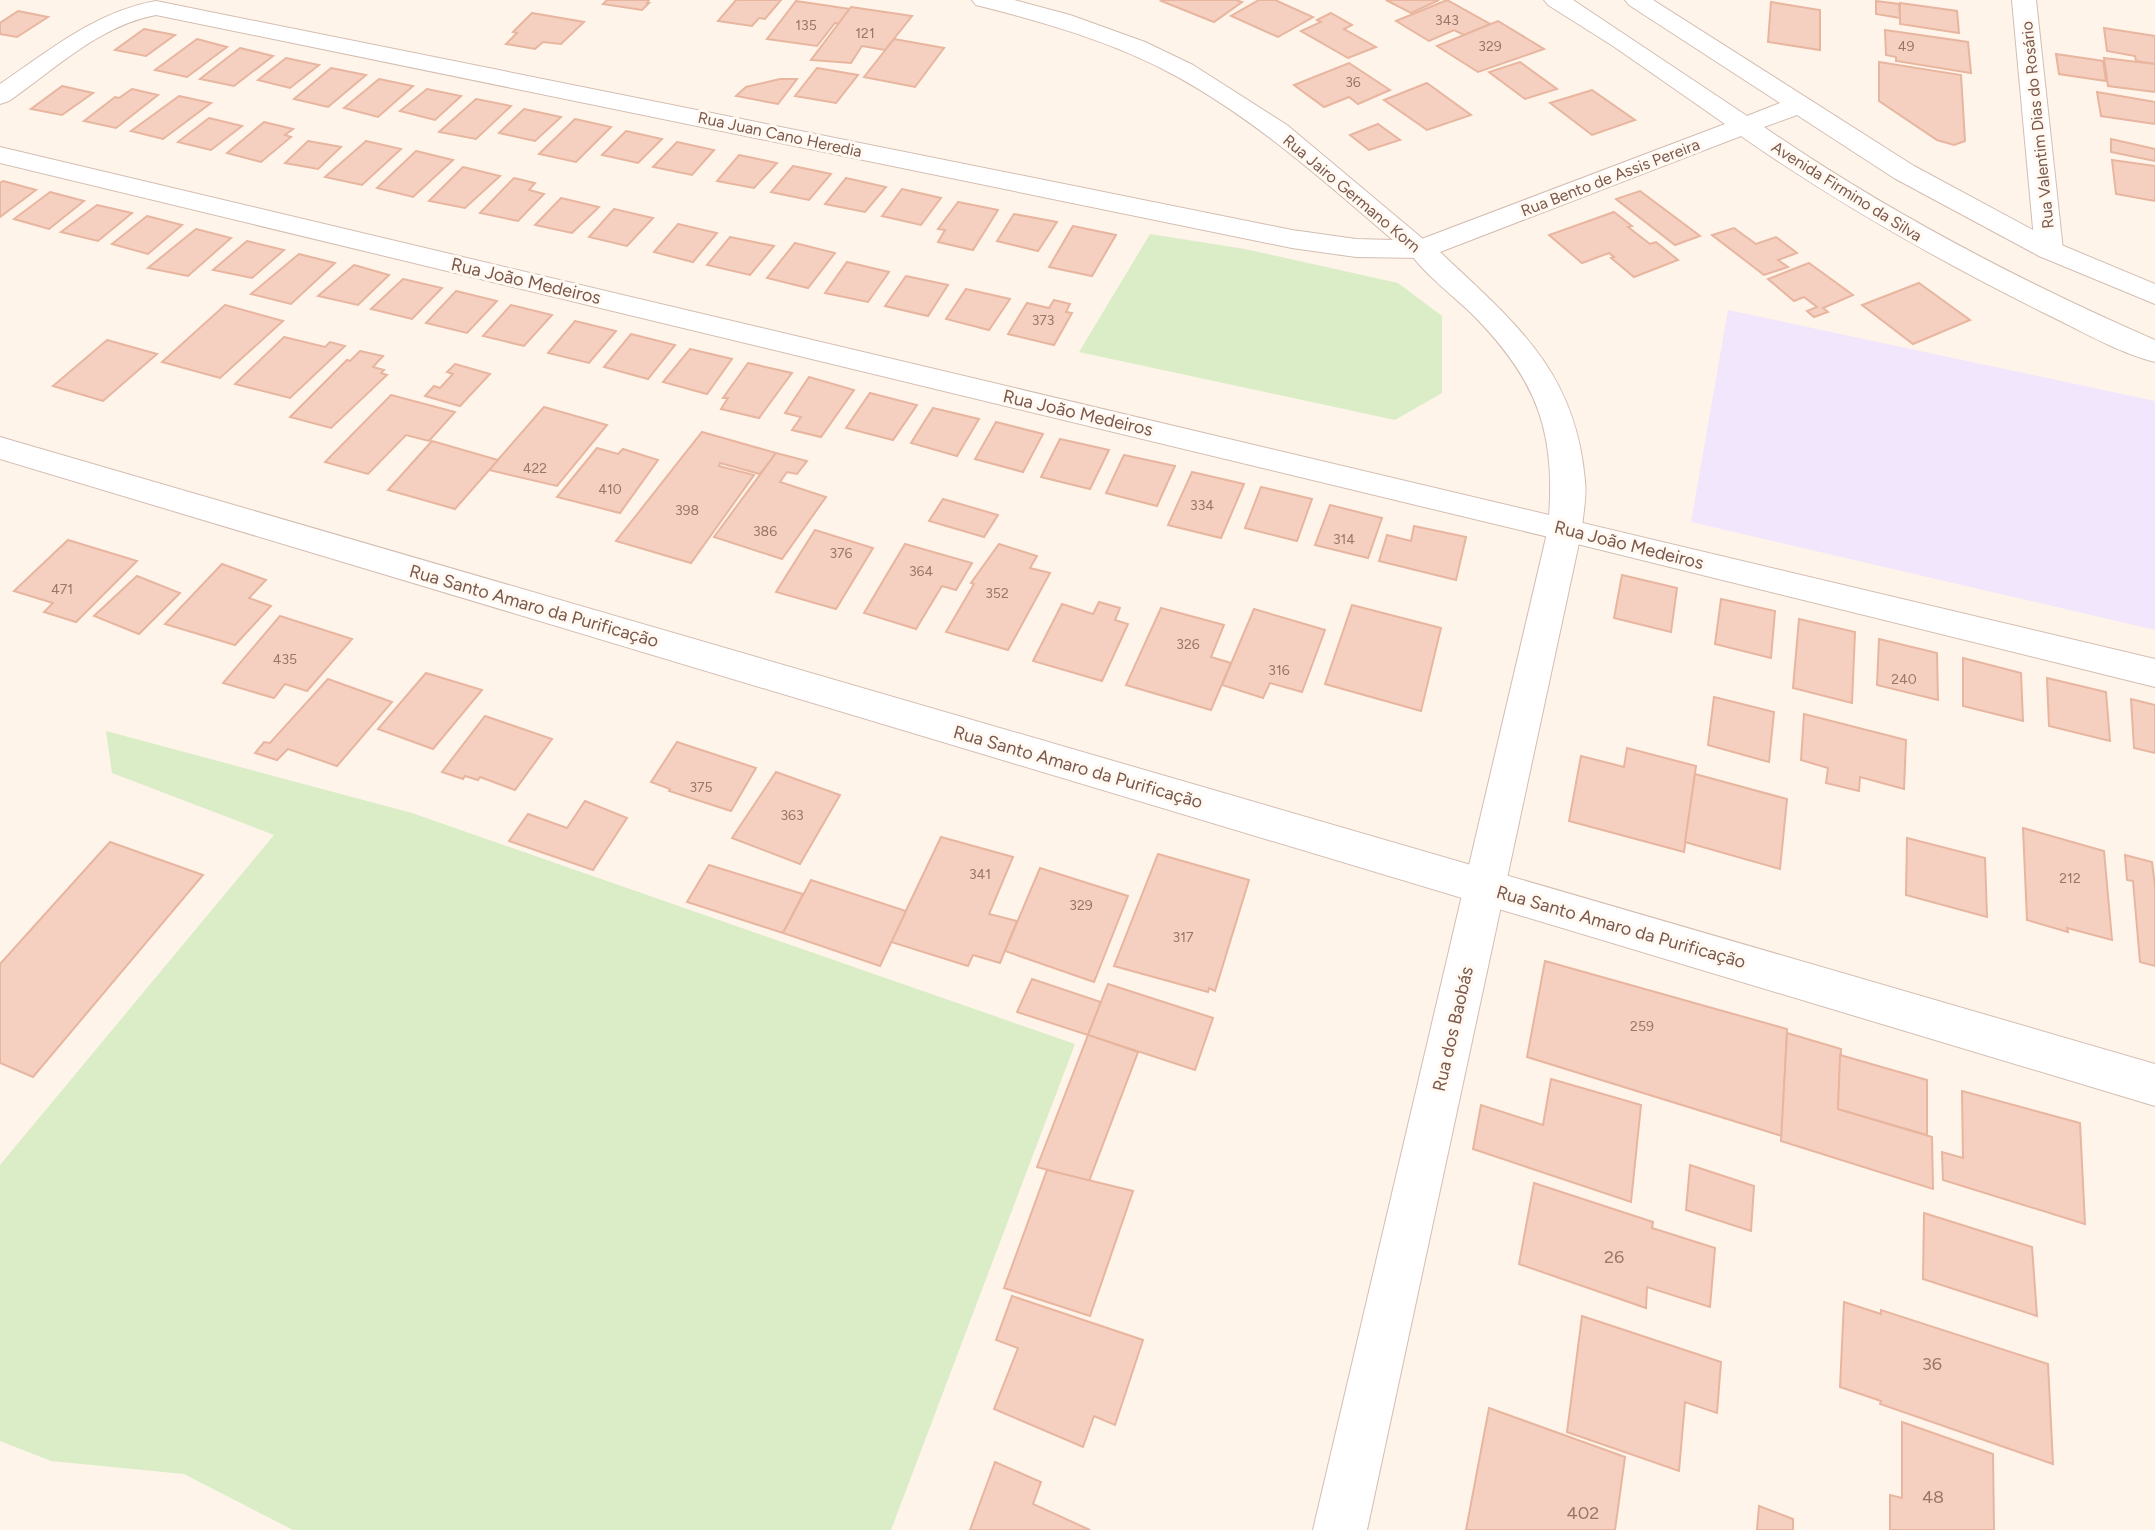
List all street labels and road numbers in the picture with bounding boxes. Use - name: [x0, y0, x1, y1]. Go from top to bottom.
- street label: Rua Valentim Dias do Rosário: [2017, 20, 2058, 230]
- street label: Rua Juan Cano Heredia: [696, 108, 864, 161]
- street label: Rua Jairo Germano Korn: [1279, 130, 1424, 256]
- street label: Rua Bento de Assis Pereira: [1518, 135, 1702, 220]
- street label: Avenida Firmino da Silva: [1768, 137, 1925, 246]
- street label: Rua João Medeiros: [449, 253, 603, 309]
- street label: Rua João Medeiros: [1001, 385, 1155, 441]
- street label: Rua João Medeiros: [1552, 516, 1706, 574]
- street label: Rua Santo Amaro da Purificação: [407, 560, 661, 652]
- street label: Rua Santo Amaro da Purificação: [951, 721, 1205, 813]
- street label: Rua Santo Amaro da Purificação: [1494, 881, 1748, 973]
- street label: Rua dos Baobás: [1428, 964, 1478, 1094]

